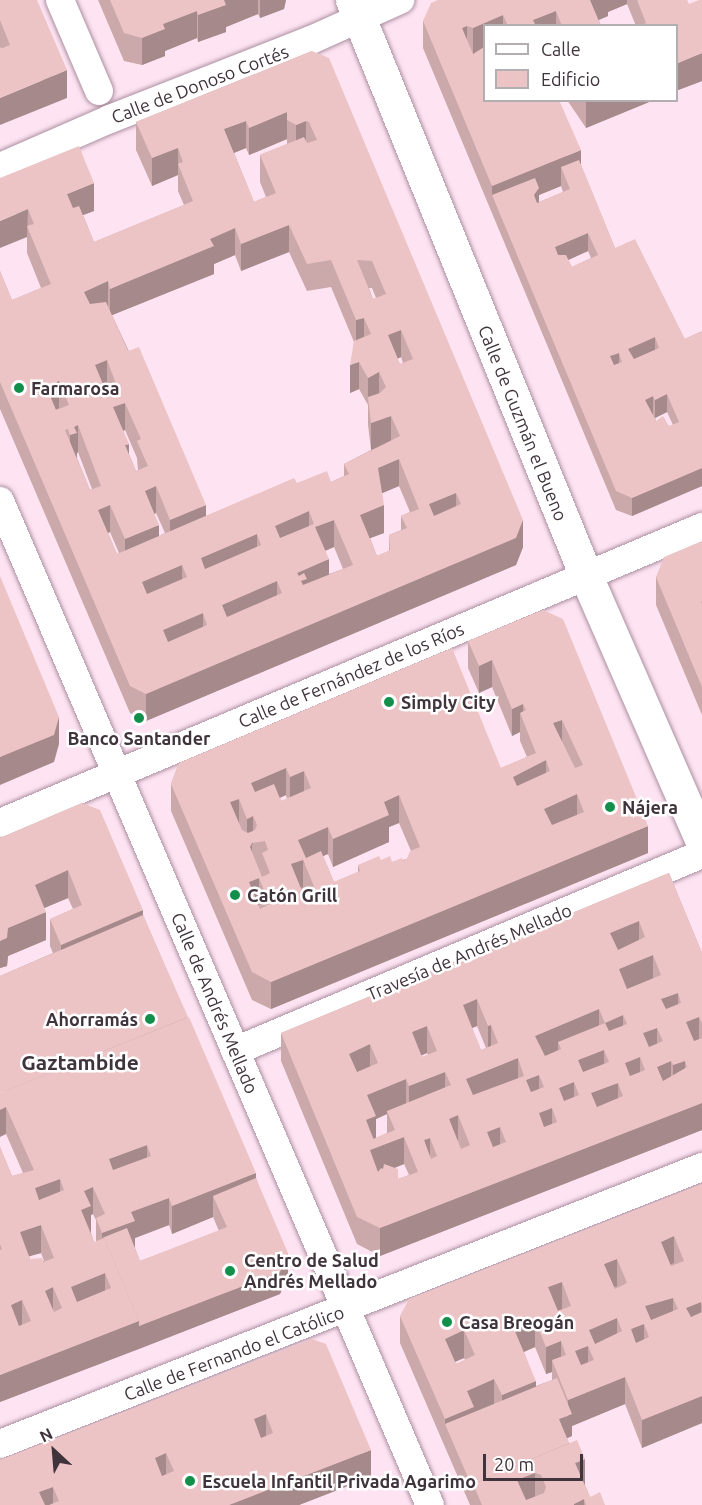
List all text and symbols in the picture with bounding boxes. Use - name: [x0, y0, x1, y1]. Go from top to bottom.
- legend: [483, 24, 678, 102]
- text: Calle: [541, 39, 581, 59]
- street label: Calle de Donoso Cortés: [108, 40, 292, 128]
- text: Edificio: [541, 69, 600, 89]
- street label: Calle de Guzmán el Bueno: [474, 322, 572, 524]
- place label: Farmarosa: [31, 377, 119, 399]
- marker: Farmarosa: [12, 381, 26, 395]
- street label: Calle de Fernández de los Ríos: [235, 618, 467, 732]
- place label: Simply City: [401, 691, 496, 713]
- marker: Simply City: [382, 695, 396, 709]
- marker: Banco Santander: [132, 711, 146, 725]
- place label: Banco Santander: [68, 727, 210, 749]
- place label: Nájera: [622, 796, 678, 818]
- marker: Nájera: [603, 800, 617, 814]
- place label: Catón Grill: [247, 884, 337, 906]
- marker: Catón Grill: [228, 888, 242, 902]
- street label: Travesía de Andrés Mellado: [363, 899, 575, 1005]
- street label: Calle de Andrés Mellado: [167, 909, 263, 1097]
- place label: Ahorramás: [46, 1008, 138, 1030]
- marker: Ahorramás: [143, 1012, 157, 1026]
- district label: Gaztambide: [21, 1049, 139, 1075]
- place label: Centro de Salud Andrés Mellado: [244, 1250, 379, 1292]
- marker: Centro de Salud Andrés Mellado: [221, 1262, 239, 1280]
- street label: Calle de Fernando el Católico: [121, 1301, 347, 1405]
- place label: Casa Breogán: [459, 1311, 574, 1333]
- marker: Casa Breogán: [440, 1315, 454, 1329]
- north arrow: [24, 1421, 84, 1481]
- text: N: [37, 1424, 55, 1446]
- scale bar: [486, 1442, 586, 1480]
- text: 20 m: [494, 1454, 534, 1474]
- place label: Escuela Infantil Privada Agarimo: [202, 1470, 476, 1492]
- marker: Escuela Infantil Privada Agarimo: [183, 1474, 197, 1488]

